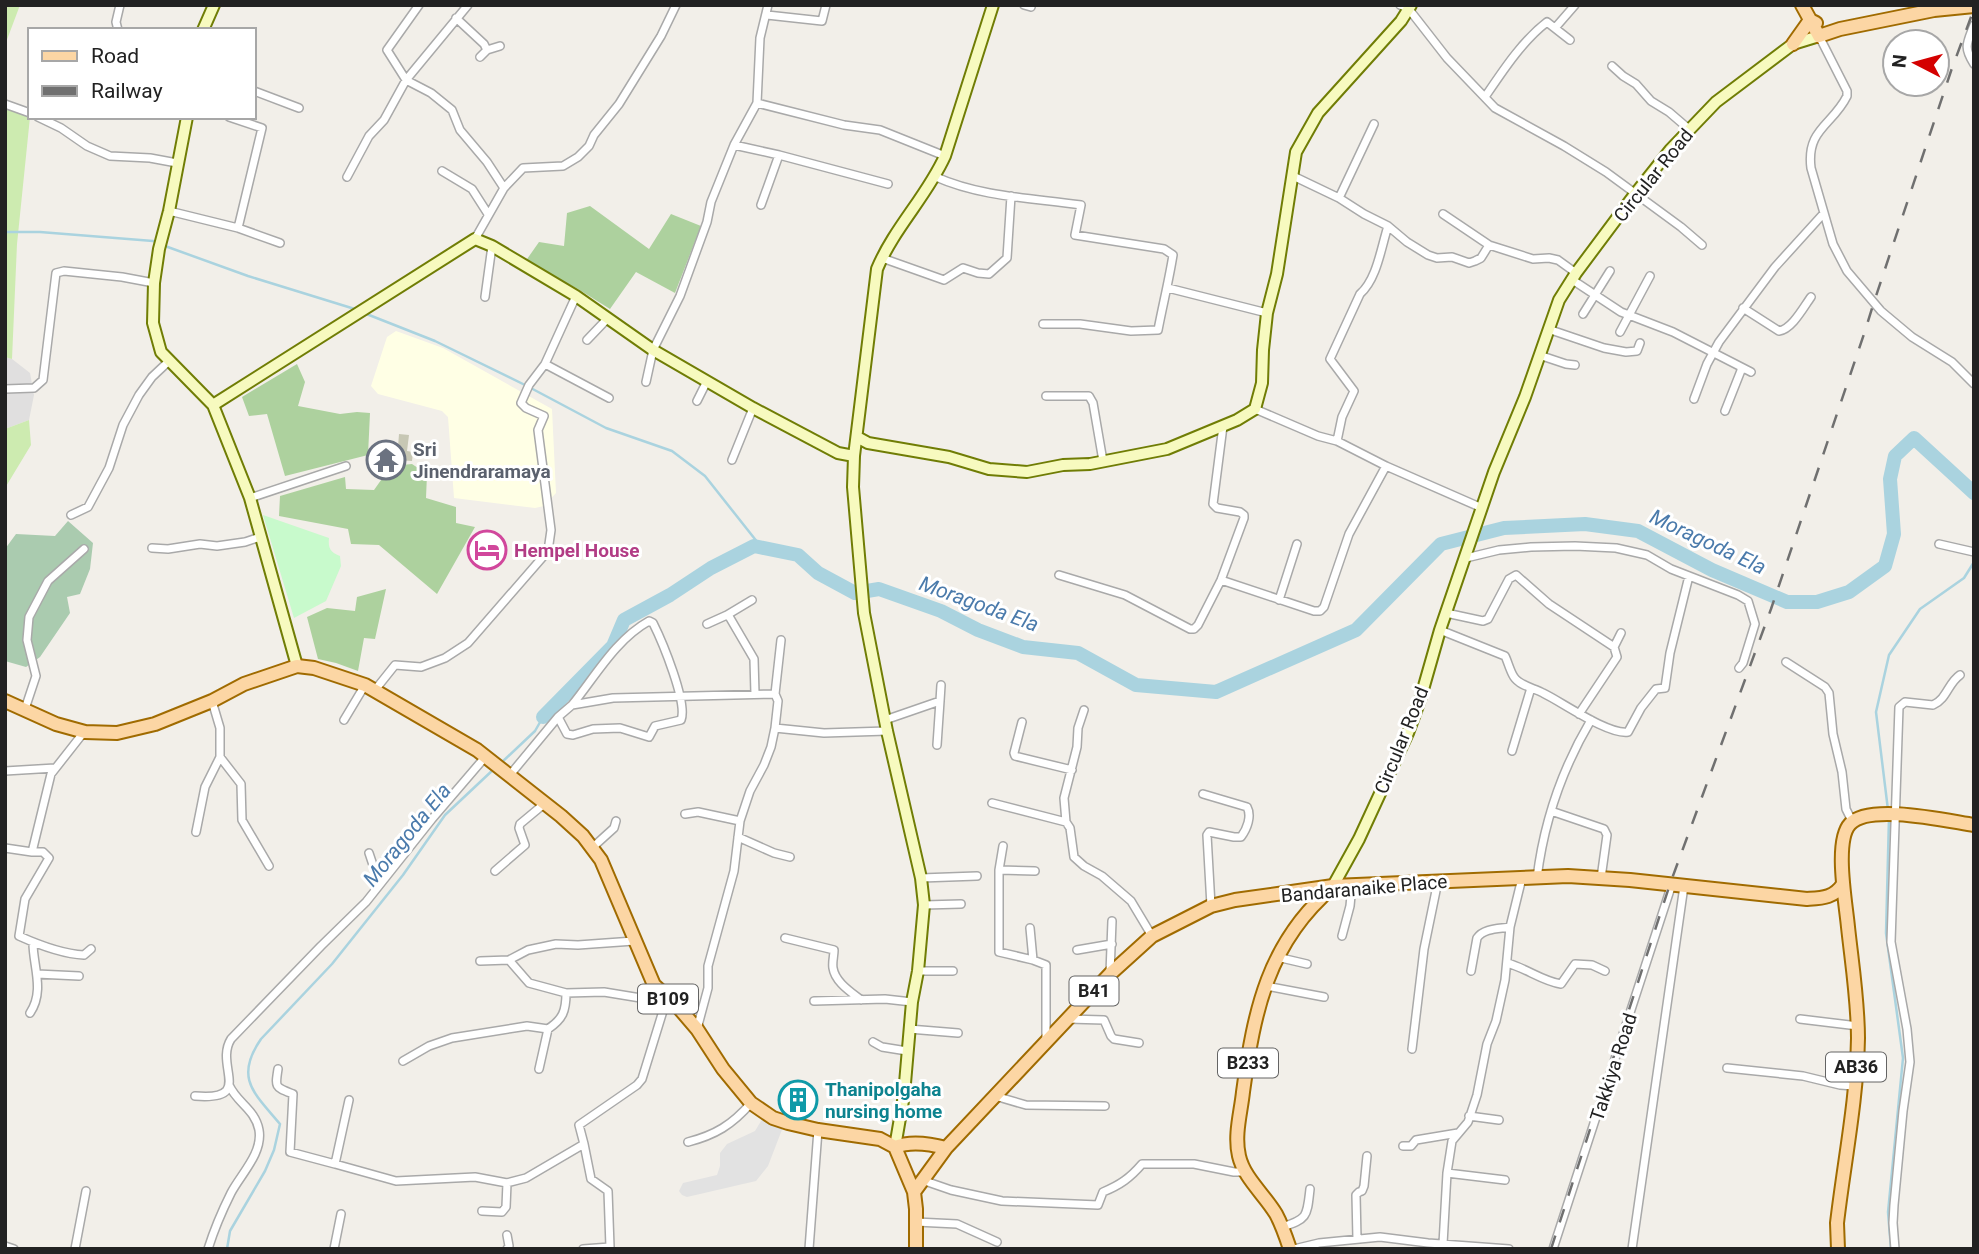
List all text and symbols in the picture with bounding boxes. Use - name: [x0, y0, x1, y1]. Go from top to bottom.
- legend: [28, 28, 256, 119]
- north arrow: [1881, 28, 1951, 98]
- text: Road: [91, 44, 139, 68]
- text: N: [1887, 53, 1912, 69]
- text: Railway: [91, 79, 163, 103]
- street label: Circular Road: [1609, 124, 1698, 227]
- place label: Sri Jinendraramaya: [413, 438, 551, 483]
- temple icon: Sri Jinendraramaya: [365, 439, 407, 481]
- water label: Moragoda Ela: [1646, 505, 1770, 579]
- hotel icon: Hempel House: [466, 529, 508, 571]
- place label: Hempel House: [514, 539, 640, 562]
- water label: Moragoda Ela: [916, 571, 1042, 637]
- street label: Circular Road: [1370, 683, 1433, 797]
- water label: Moragoda Ela: [358, 779, 456, 891]
- street label: Bandaranaike Place: [1280, 870, 1448, 907]
- road number: B41: [1070, 976, 1118, 1006]
- road number: B109: [638, 984, 698, 1014]
- street label: Takkiya Road: [1585, 1010, 1642, 1124]
- road number: B233: [1218, 1048, 1278, 1078]
- road number: AB36: [1826, 1052, 1886, 1082]
- place label: Thanipolgaha nursing home: [825, 1078, 942, 1123]
- building icon: Thanipolgaha nursing home: [777, 1079, 819, 1121]

